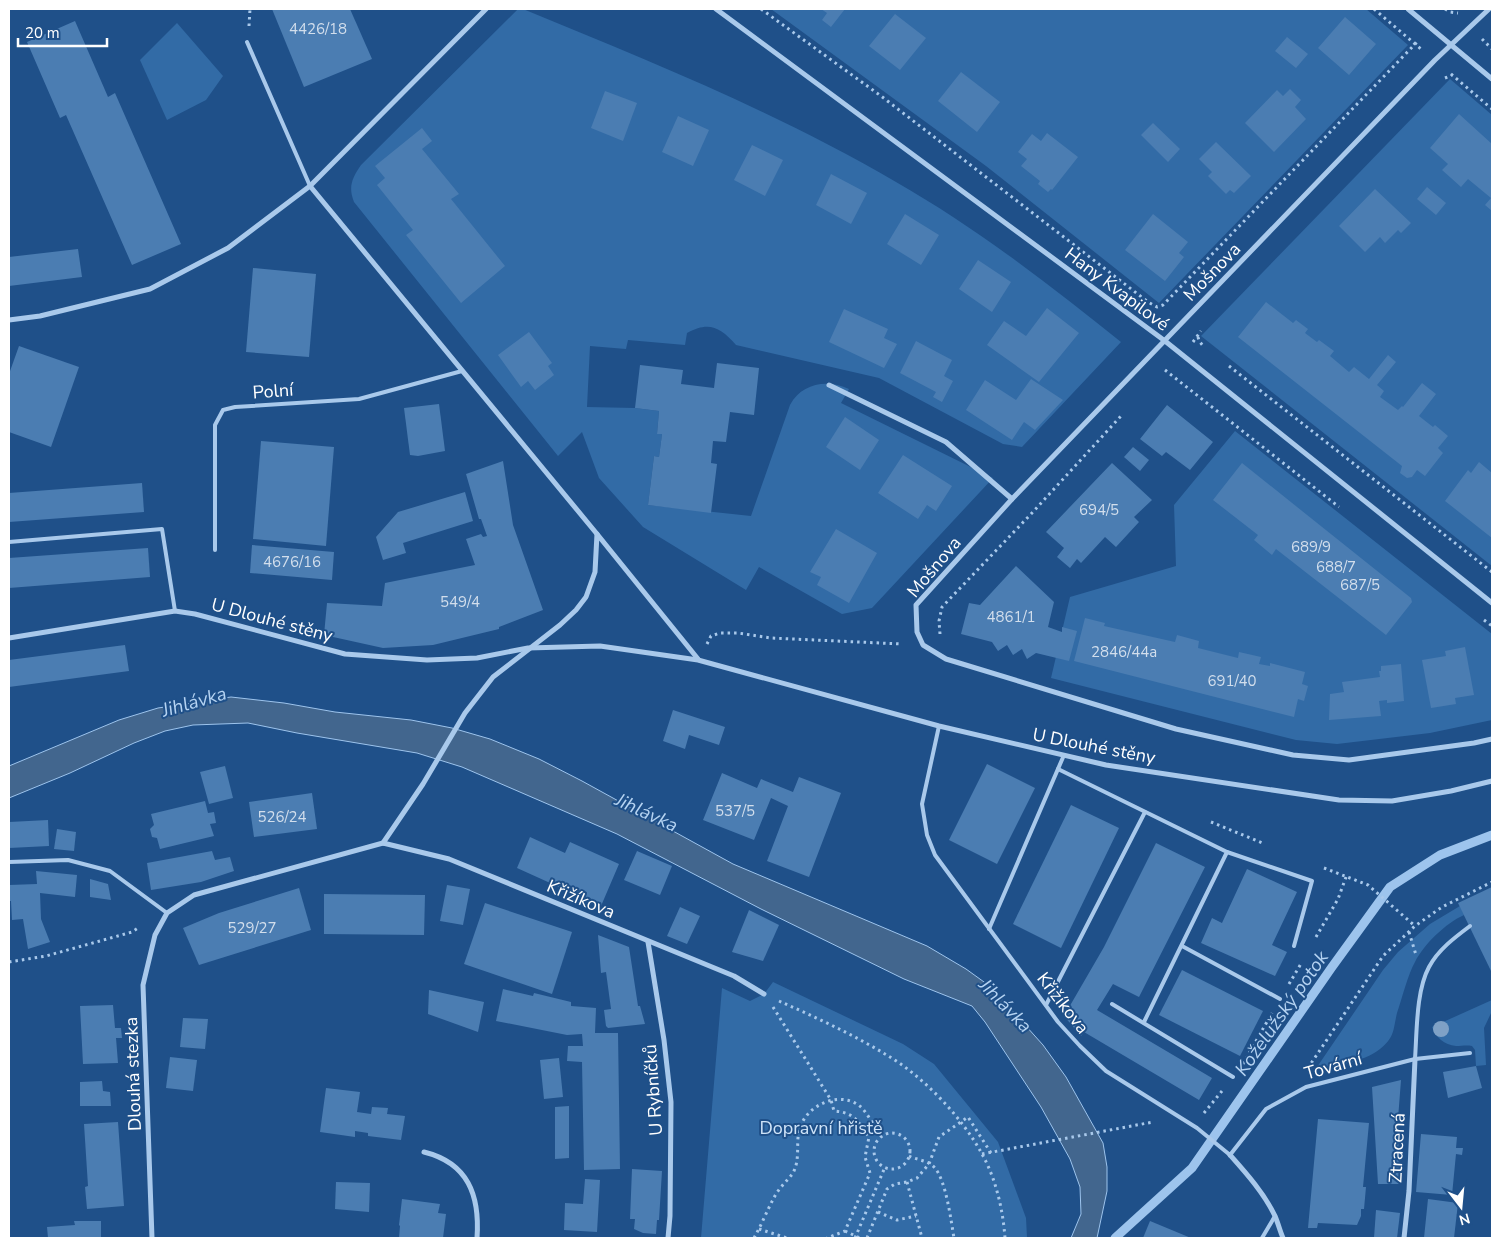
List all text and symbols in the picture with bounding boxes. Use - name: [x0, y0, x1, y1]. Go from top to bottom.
- scale bar: [18, 15, 106, 47]
- house number: 4426/18: [289, 19, 347, 39]
- text: 20 m: [25, 23, 60, 43]
- street label: Mošnova: [1178, 237, 1246, 307]
- street label: Hany Kvapilové: [1060, 242, 1174, 336]
- street label: Polní: [252, 378, 295, 404]
- house number: 694/5: [1079, 500, 1119, 520]
- street label: Mošnova: [901, 531, 967, 603]
- house number: 689/9: [1291, 537, 1331, 557]
- house number: 4676/16: [263, 552, 321, 572]
- house number: 688/7: [1316, 557, 1356, 577]
- house number: 687/5: [1340, 575, 1380, 595]
- street label: U Dlouhé stěny: [209, 592, 336, 648]
- house number: 549/4: [440, 592, 480, 612]
- house number: 4861/1: [986, 607, 1036, 627]
- house number: 2846/44a: [1091, 642, 1157, 662]
- house number: 691/40: [1207, 671, 1257, 691]
- water label: Jihlávka: [158, 680, 230, 724]
- street label: U Dlouhé stěny: [1031, 722, 1158, 770]
- water label: Jihlávka: [610, 787, 682, 839]
- house number: 537/5: [715, 801, 755, 821]
- house number: 526/24: [257, 807, 307, 827]
- street label: Křižíkova: [543, 874, 619, 924]
- house number: 529/27: [227, 918, 277, 938]
- water label: Koželužský potok: [1229, 946, 1335, 1081]
- street label: Křižíkova: [1031, 967, 1095, 1039]
- water label: Jihlávka: [972, 972, 1038, 1039]
- street label: Dlouhá stezka: [119, 1017, 147, 1131]
- street label: U Rybníčků: [638, 1044, 668, 1136]
- street label: Tovární: [1301, 1046, 1365, 1086]
- street label: Ztracená: [1383, 1112, 1411, 1184]
- park label: Dopravní hřistě: [759, 1116, 883, 1140]
- north arrow: [1436, 1182, 1486, 1232]
- text: N: [1457, 1208, 1472, 1230]

